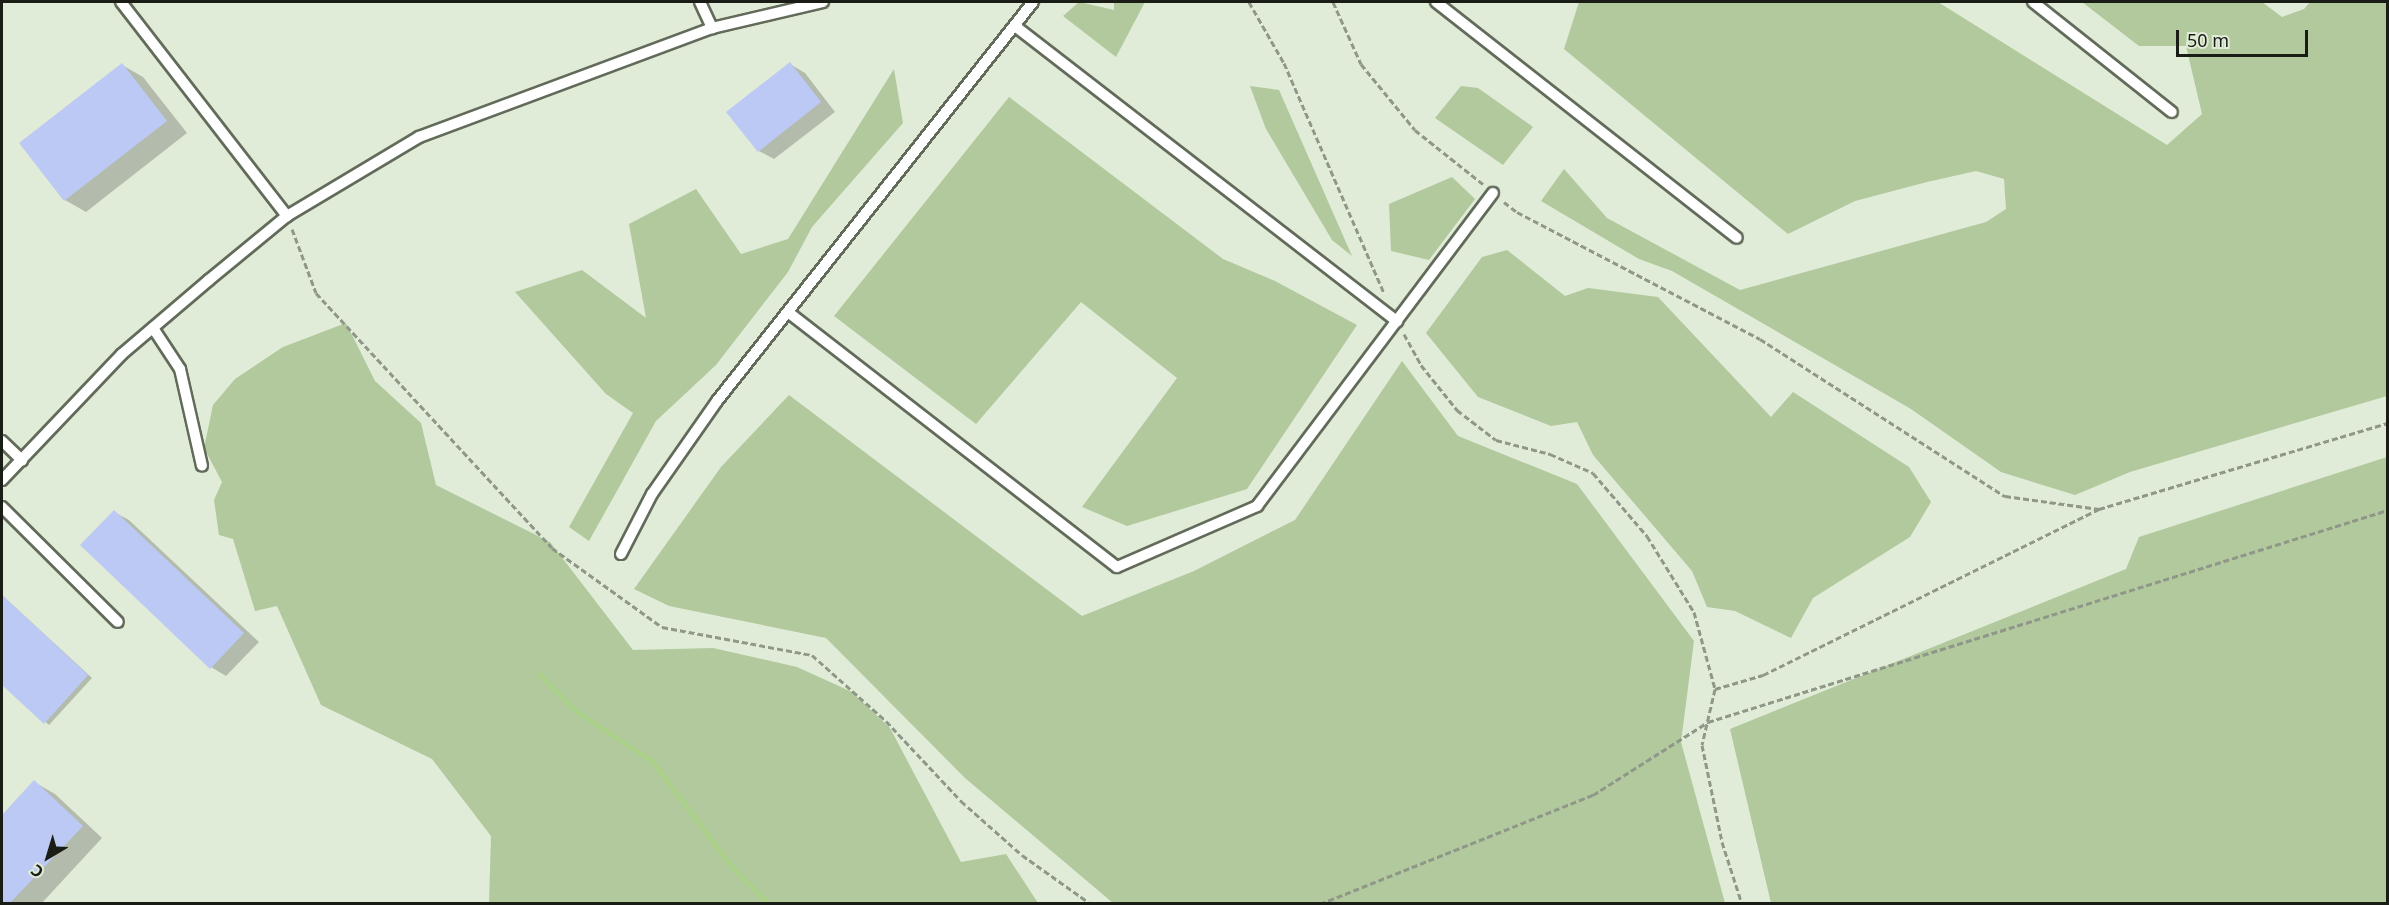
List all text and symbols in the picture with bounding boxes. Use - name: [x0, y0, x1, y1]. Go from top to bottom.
- scale bar: [2179, 18, 2311, 56]
- text: 50 m: [2187, 28, 2229, 52]
- north arrow: [18, 827, 78, 887]
- text: С: [26, 859, 48, 883]

